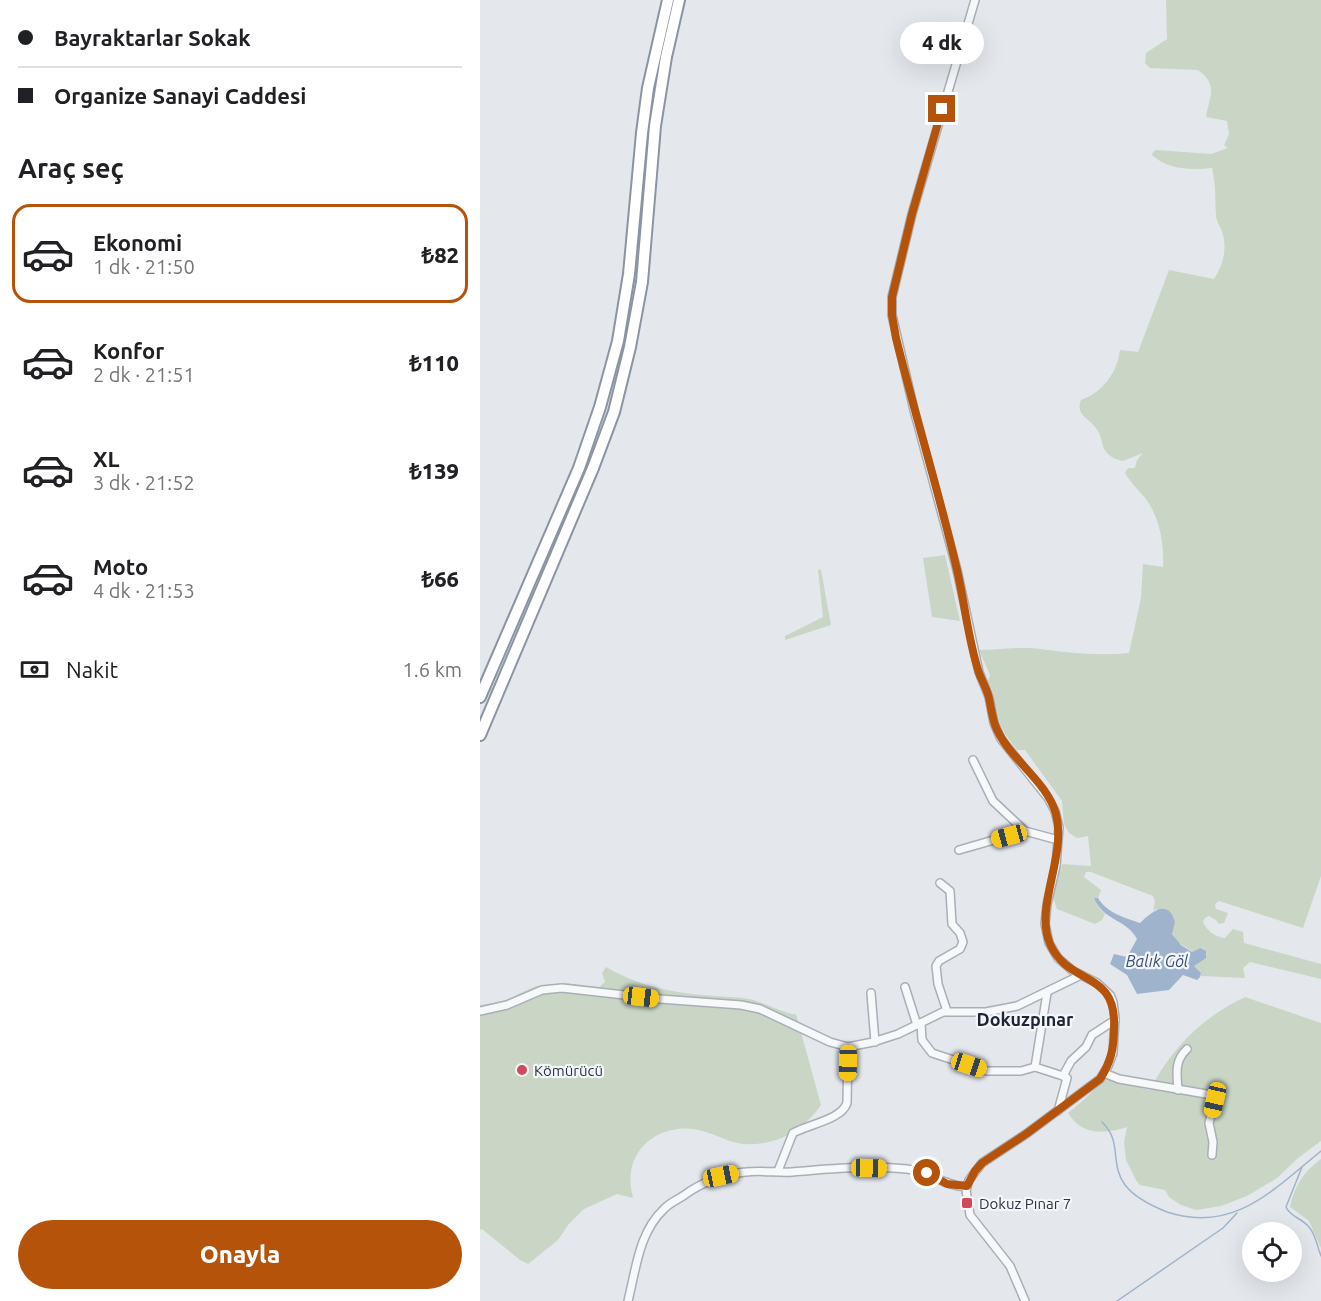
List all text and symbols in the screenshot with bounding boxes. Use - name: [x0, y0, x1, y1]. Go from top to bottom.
- callout: 4 dk: [900, 22, 984, 64]
- text: Bayraktarlar Sokak: [54, 25, 250, 50]
- text: 4 dk: [922, 31, 962, 54]
- text: Organize Sanayi Caddesi: [54, 83, 306, 108]
- route end: [928, 95, 955, 122]
- text: Araç seç: [18, 153, 124, 183]
- icon: car: [21, 227, 75, 281]
- text: Ekonomi: [93, 230, 182, 255]
- text: ₺82: [422, 242, 459, 267]
- text: 1 dk · 21:50: [93, 255, 195, 278]
- icon: car: [21, 335, 75, 389]
- text: Konfor: [93, 338, 164, 363]
- text: ₺110: [409, 350, 459, 375]
- text: 2 dk · 21:51: [93, 363, 195, 386]
- icon: car: [21, 443, 75, 497]
- text: XL: [93, 446, 120, 471]
- text: ₺139: [409, 458, 459, 483]
- text: 3 dk · 21:52: [93, 471, 195, 494]
- icon: car: [21, 551, 75, 605]
- text: Moto: [93, 554, 148, 579]
- text: ₺66: [422, 566, 459, 591]
- text: 4 dk · 21:53: [93, 579, 195, 602]
- icon: cash: [18, 653, 51, 686]
- text: Nakit: [66, 657, 118, 682]
- text: 1.6 km: [403, 658, 462, 681]
- car: [989, 823, 1029, 849]
- water label: Balık Göl: [1126, 952, 1189, 970]
- car: [622, 986, 660, 1008]
- district label: Dokuzpınar: [977, 1009, 1074, 1029]
- car: [839, 1045, 857, 1081]
- car: [949, 1051, 989, 1079]
- place label: Kömürücü: [534, 1062, 603, 1079]
- marker: Kömürücü: [515, 1063, 529, 1077]
- car: [1202, 1080, 1228, 1120]
- car: [851, 1159, 887, 1177]
- route start: [913, 1159, 940, 1186]
- car: [702, 1163, 740, 1189]
- place label: Dokuz Pınar 7: [979, 1195, 1071, 1212]
- marker: Dokuz Pınar 7: [960, 1196, 974, 1210]
- button: Onayla: [18, 1220, 462, 1289]
- map controls: [1242, 1222, 1302, 1282]
- button: locate: [1242, 1222, 1302, 1282]

